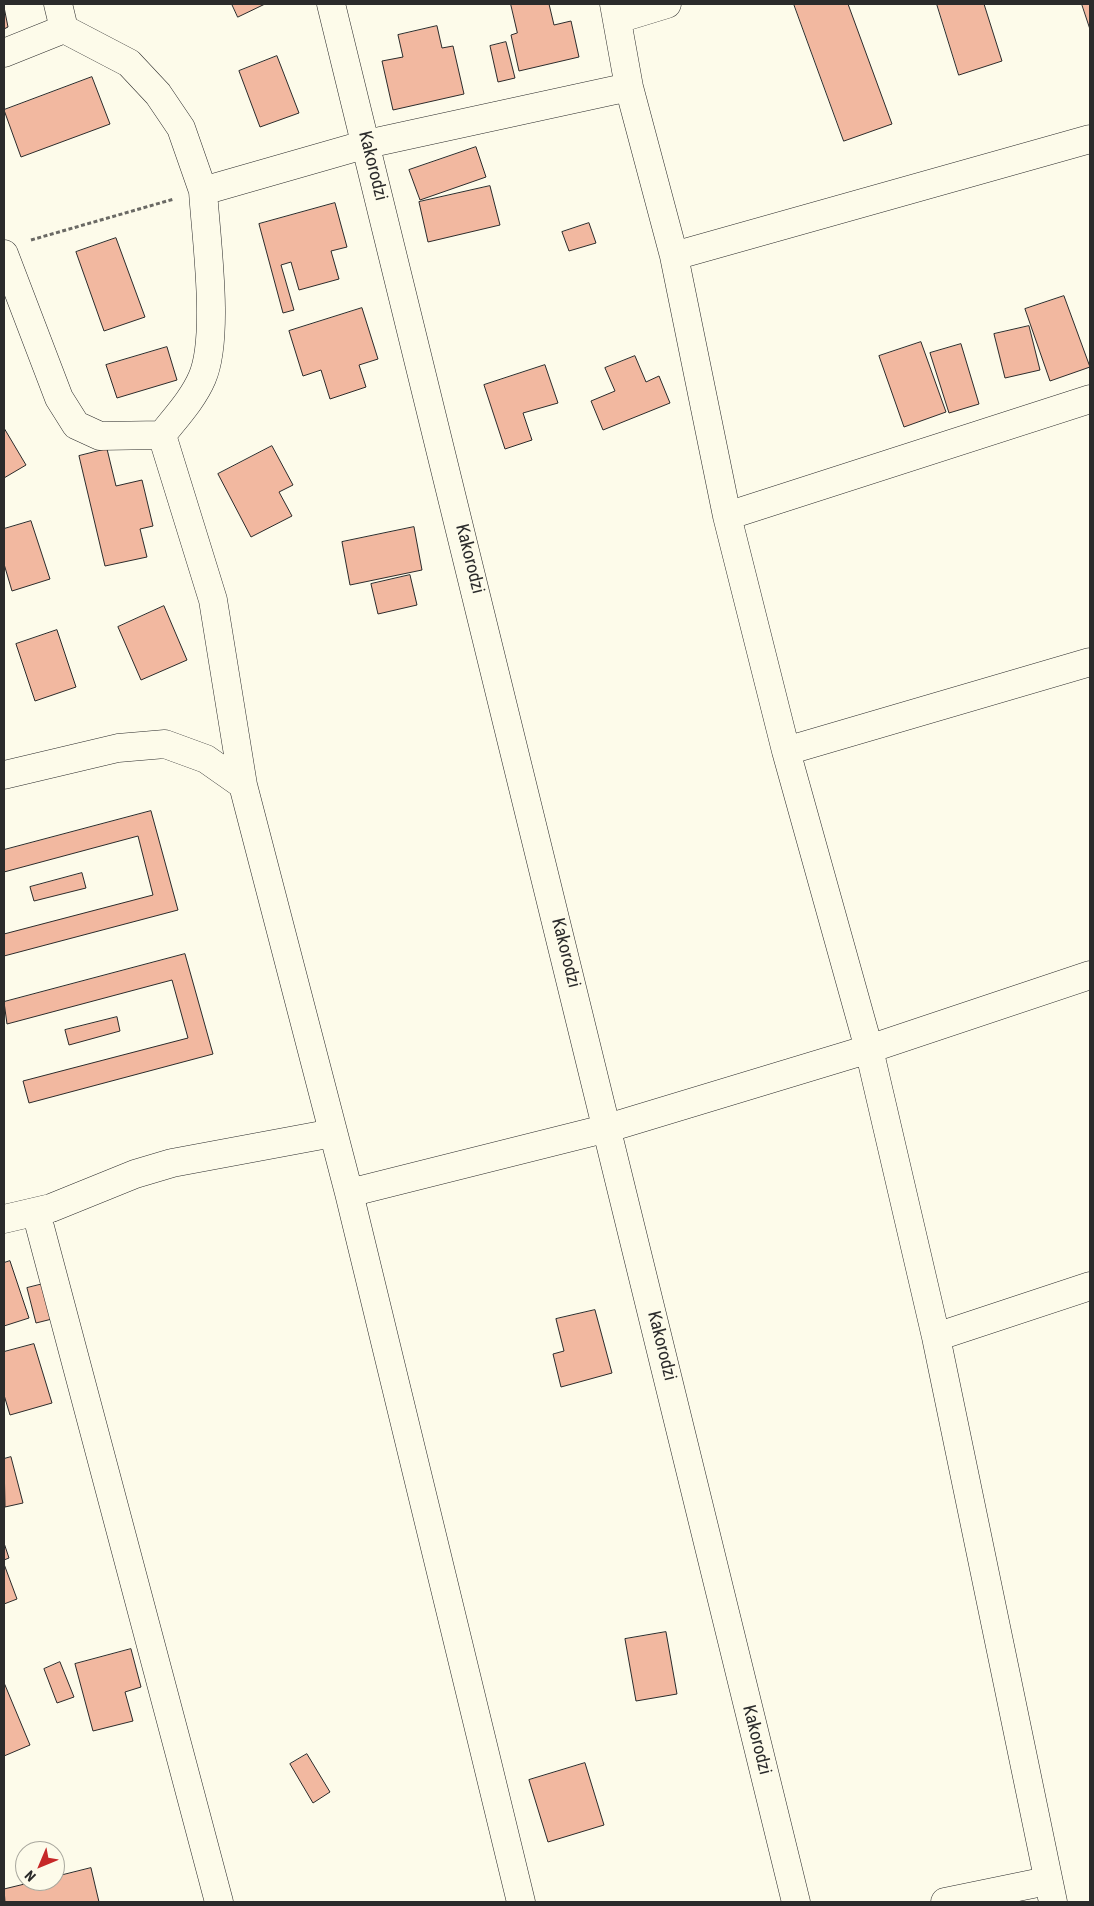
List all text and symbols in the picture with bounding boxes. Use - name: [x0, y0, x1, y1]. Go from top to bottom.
- street label: Kakorodzi: [353, 129, 391, 203]
- street label: Kakorodzi: [450, 522, 488, 596]
- street label: Kakorodzi: [546, 916, 584, 990]
- street label: Kakorodzi: [642, 1309, 680, 1383]
- street label: Kakorodzi: [737, 1703, 775, 1777]
- north arrow: [15, 1841, 65, 1891]
- text: N: [21, 1867, 39, 1885]

